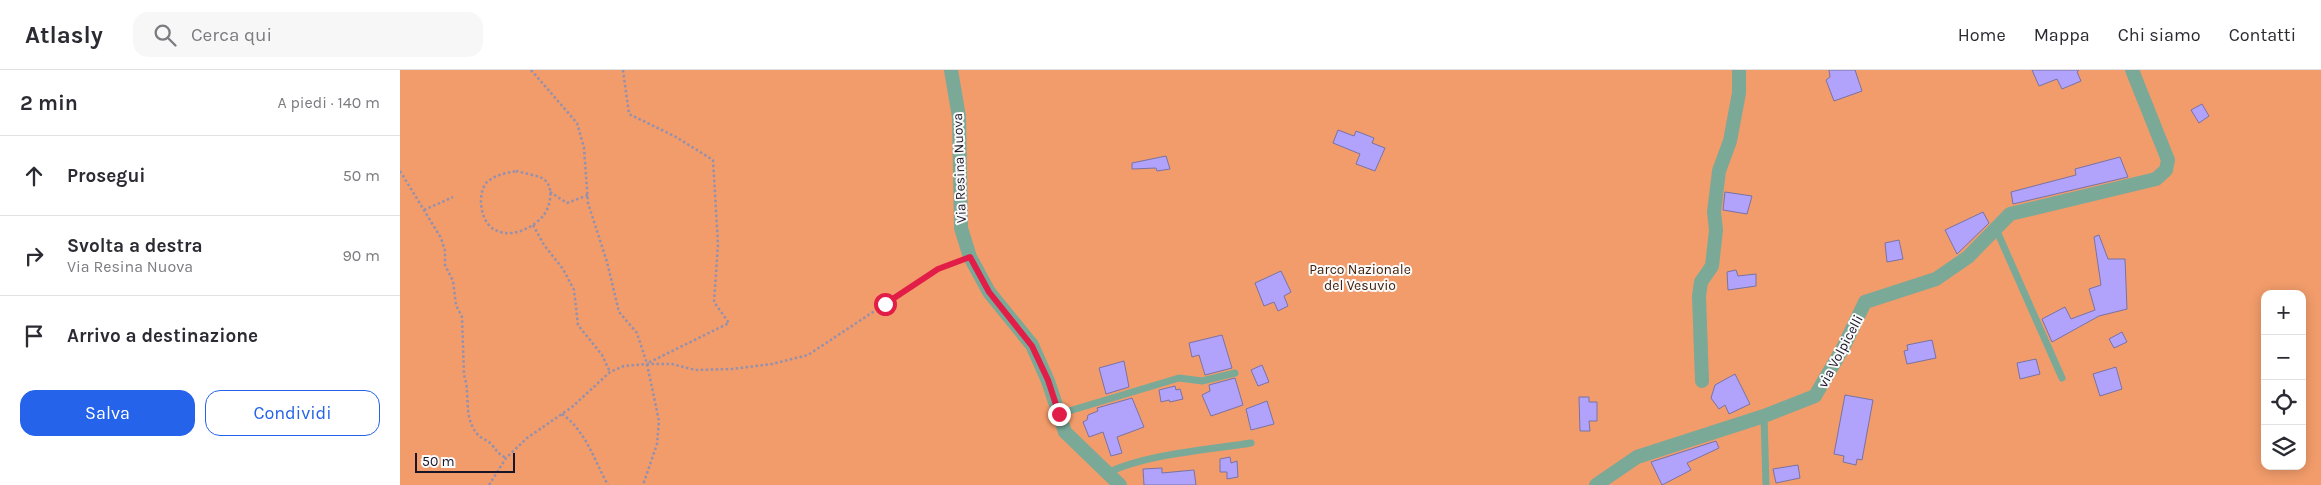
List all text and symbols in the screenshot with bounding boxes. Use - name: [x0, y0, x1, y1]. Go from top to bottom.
- search box: [133, 12, 483, 57]
- text: Atlasly: [25, 21, 103, 49]
- icon: search: [151, 21, 179, 49]
- text: Cerca qui: [191, 24, 272, 46]
- text: Home: [1958, 24, 2006, 46]
- text: Mappa: [2034, 24, 2090, 46]
- text: Chi siamo: [2118, 24, 2201, 46]
- text: Contatti: [2229, 24, 2296, 46]
- text: 2 min: [20, 91, 78, 115]
- text: A piedi · 140 m: [277, 93, 380, 112]
- street label: Via Resina Nuova: [949, 113, 970, 223]
- icon: ahead: [20, 162, 48, 190]
- text: Prosegui: [67, 165, 146, 187]
- text: 50 m: [343, 166, 380, 185]
- text: Svolta a destra: [67, 235, 203, 257]
- icon: right: [20, 242, 48, 270]
- text: 90 m: [342, 246, 380, 265]
- text: Via Resina Nuova: [67, 257, 193, 276]
- park label: Parco Nazionale del Vesuvio: [1309, 261, 1411, 294]
- map controls: [2261, 290, 2306, 470]
- button: +: [2261, 290, 2306, 335]
- route start: [874, 293, 897, 316]
- street label: via Volpicelli: [1814, 312, 1867, 391]
- icon: arrive: [20, 322, 48, 350]
- text: Arrivo a destinazione: [67, 325, 258, 347]
- button: −: [2261, 335, 2306, 380]
- button: locate: [2261, 380, 2306, 425]
- button: Salva: [20, 390, 195, 436]
- button: Condividi: [205, 390, 380, 436]
- route end: [1048, 403, 1071, 426]
- button: layers: [2261, 425, 2306, 470]
- scale bar: [415, 450, 515, 473]
- text: 50 m: [422, 453, 455, 470]

